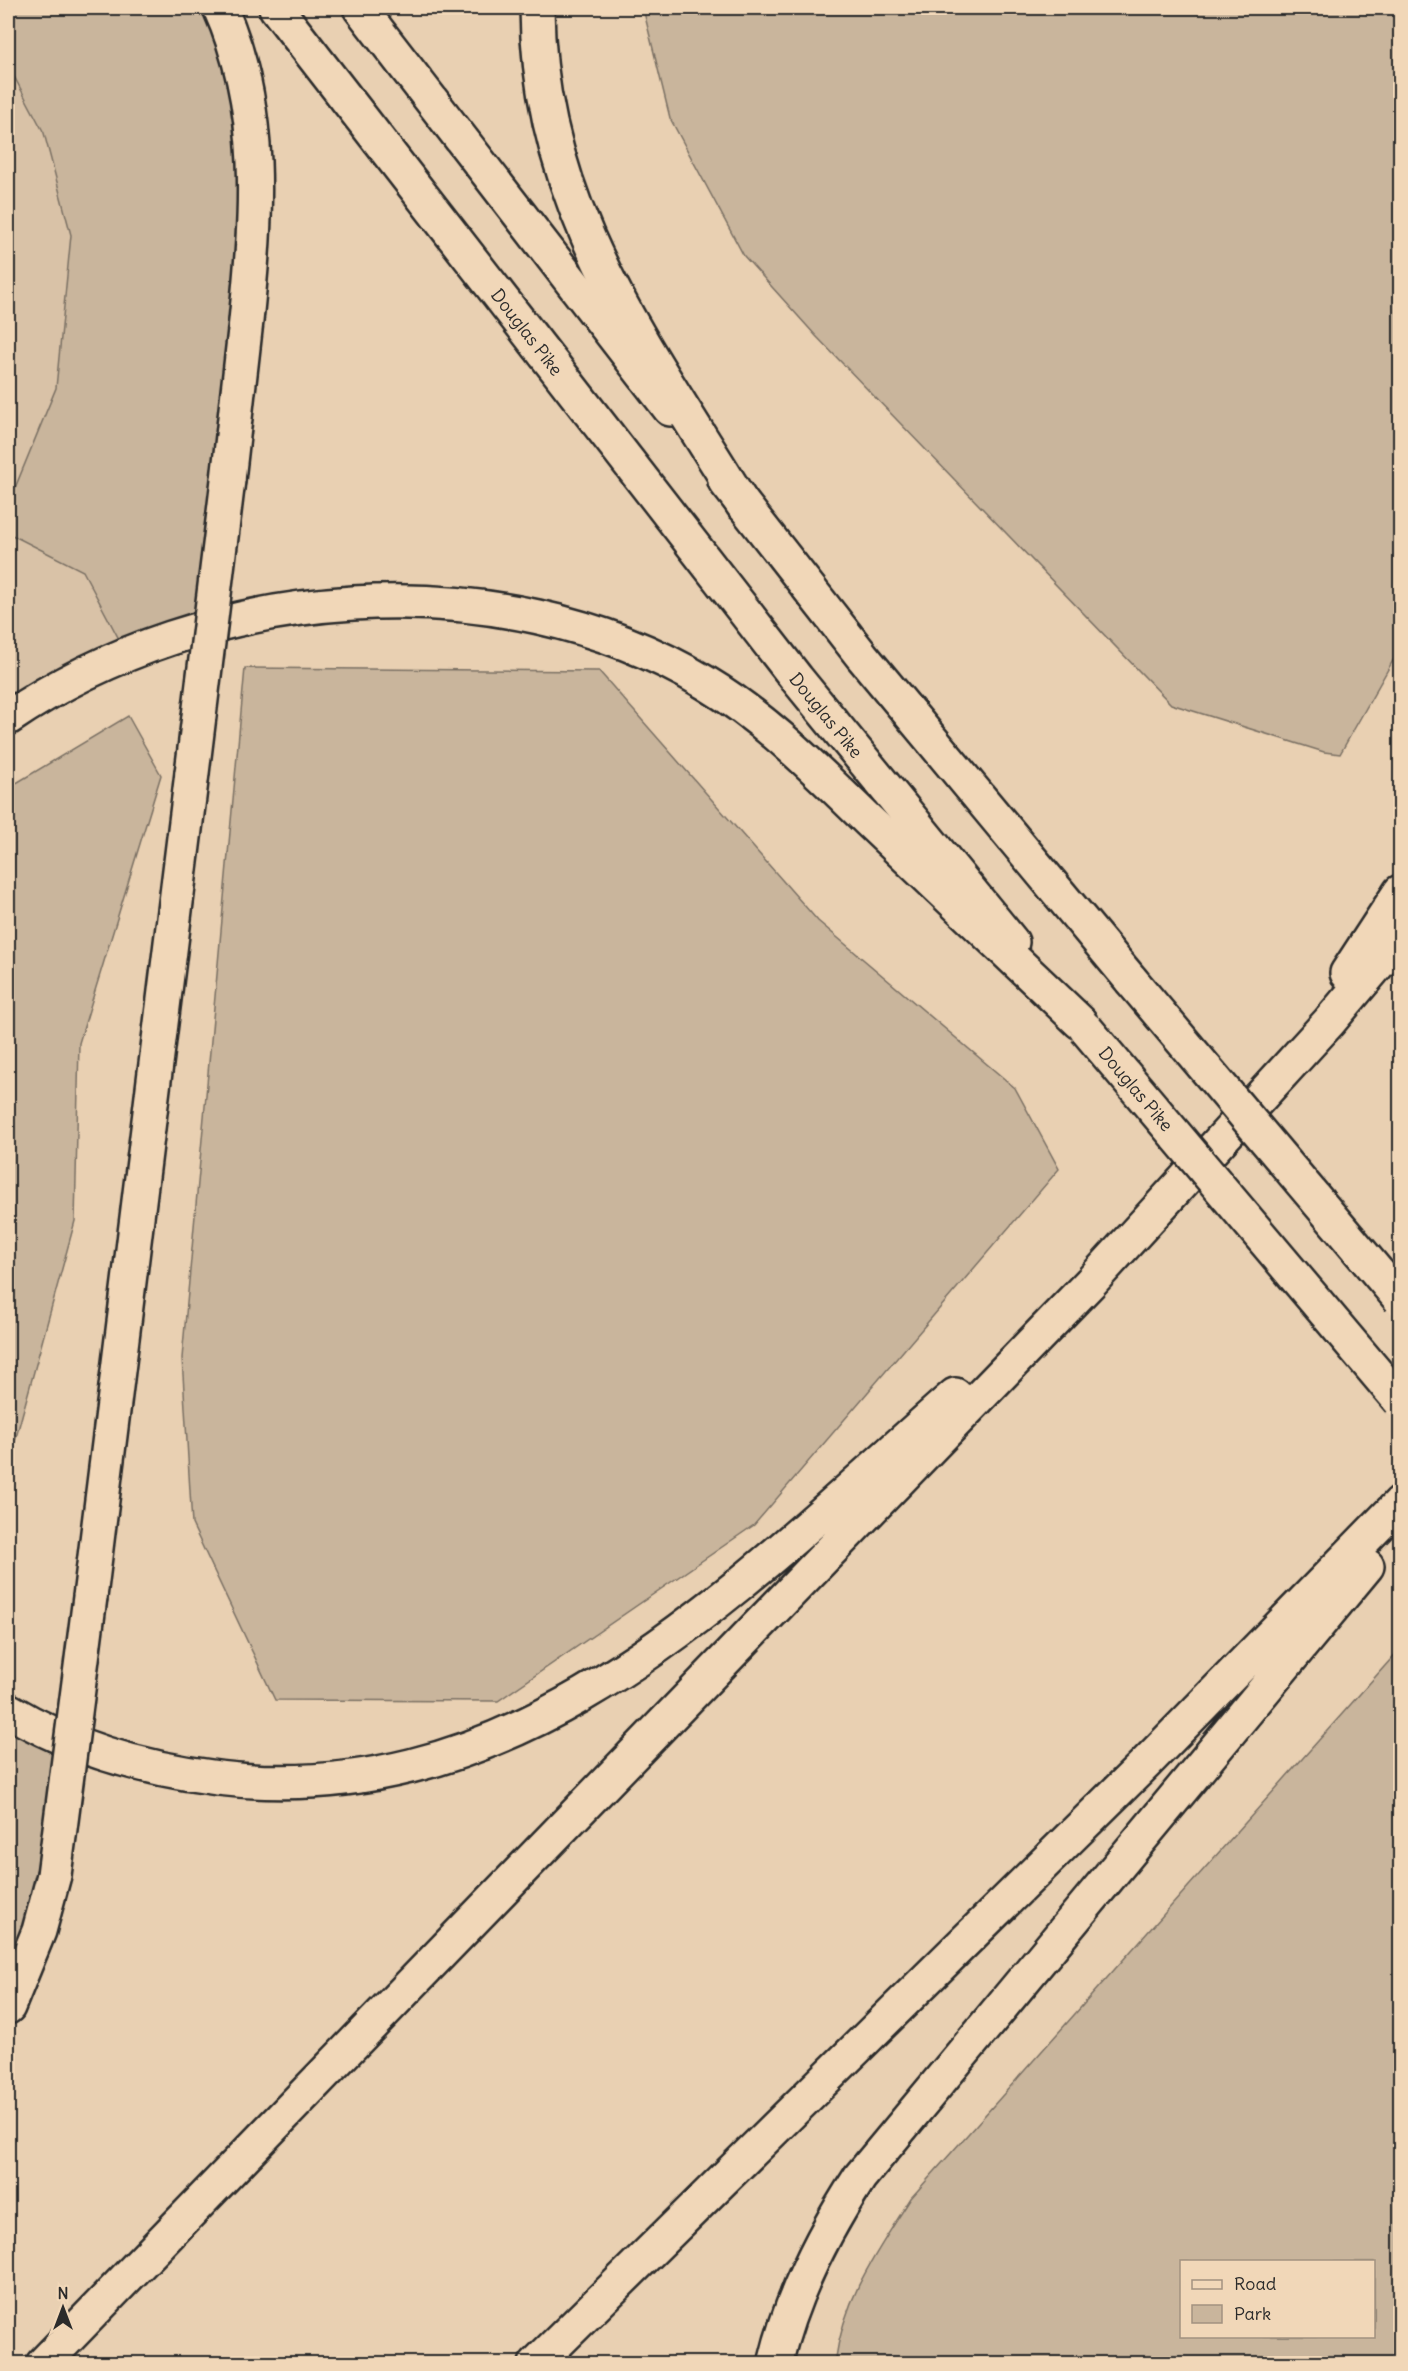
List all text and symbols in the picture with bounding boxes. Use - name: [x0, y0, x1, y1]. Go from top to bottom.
- street label: Douglas Pike: [487, 284, 568, 380]
- street label: Douglas Pike: [785, 668, 868, 762]
- street label: Douglas Pike: [1094, 1042, 1179, 1136]
- legend: [1180, 2260, 1375, 2338]
- text: Road: [1234, 2272, 1277, 2295]
- north arrow: [33, 2278, 93, 2338]
- text: N: [57, 2283, 69, 2303]
- text: Park: [1234, 2302, 1271, 2325]

